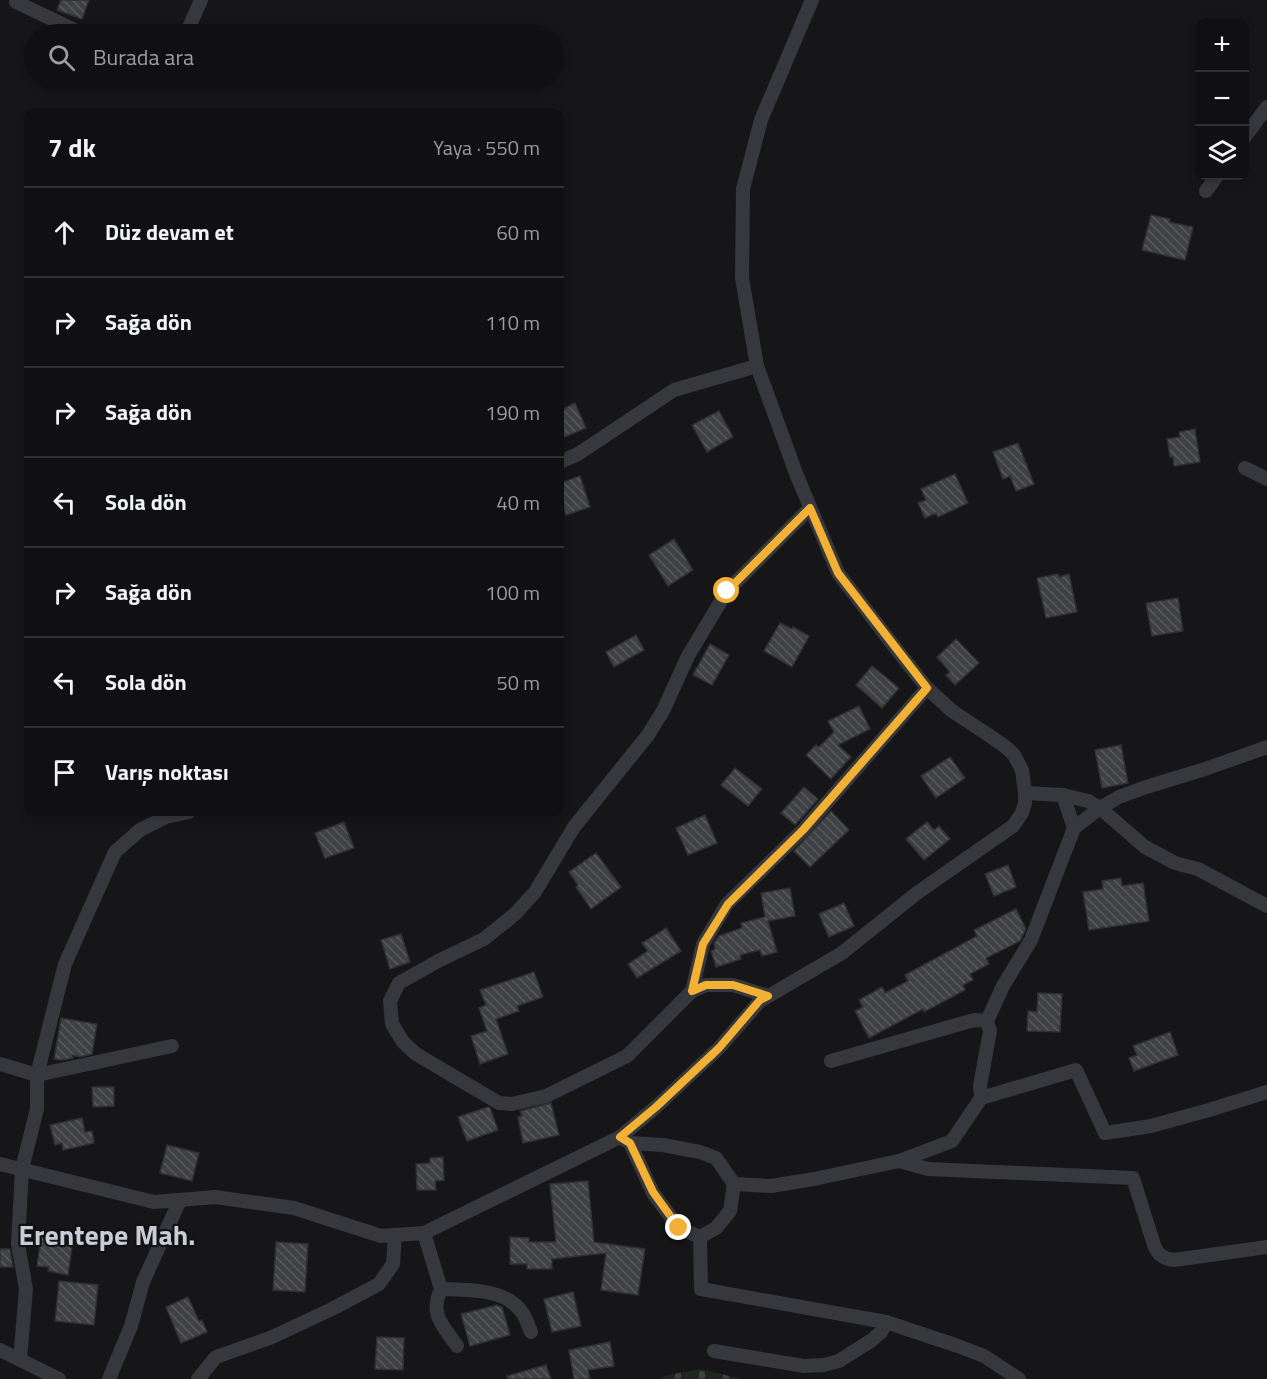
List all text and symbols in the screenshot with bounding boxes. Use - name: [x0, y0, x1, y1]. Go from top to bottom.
- map controls: [1195, 18, 1249, 180]
- button: +: [1195, 18, 1249, 72]
- search box: [24, 24, 564, 90]
- text: Burada ara: [93, 40, 194, 74]
- icon: search: [45, 41, 78, 74]
- button: −: [1195, 72, 1249, 126]
- button: layers: [1195, 126, 1249, 180]
- text: 7 dk: [48, 128, 96, 167]
- text: Yaya · 550 m: [433, 132, 540, 163]
- text: Düz devam et: [105, 215, 234, 249]
- icon: ahead: [48, 216, 81, 249]
- text: 60 m: [496, 217, 540, 248]
- text: Sağa dön: [105, 305, 192, 339]
- icon: right: [48, 306, 81, 339]
- text: 110 m: [485, 307, 540, 338]
- text: Sağa dön: [105, 395, 192, 429]
- icon: right: [48, 396, 81, 429]
- text: 190 m: [485, 397, 540, 428]
- text: Sola dön: [105, 485, 187, 519]
- icon: left: [48, 486, 81, 519]
- text: 40 m: [496, 487, 540, 518]
- text: Sağa dön: [105, 575, 192, 609]
- icon: right: [48, 576, 81, 609]
- text: 100 m: [485, 577, 540, 608]
- route start: [713, 577, 739, 603]
- text: Sola dön: [105, 665, 187, 699]
- icon: left: [48, 666, 81, 699]
- text: 50 m: [496, 667, 540, 698]
- text: Varış noktası: [105, 755, 229, 789]
- icon: arrive: [48, 756, 81, 789]
- district label: Erentepe Mah.: [19, 1213, 195, 1256]
- route end: [665, 1214, 691, 1240]

